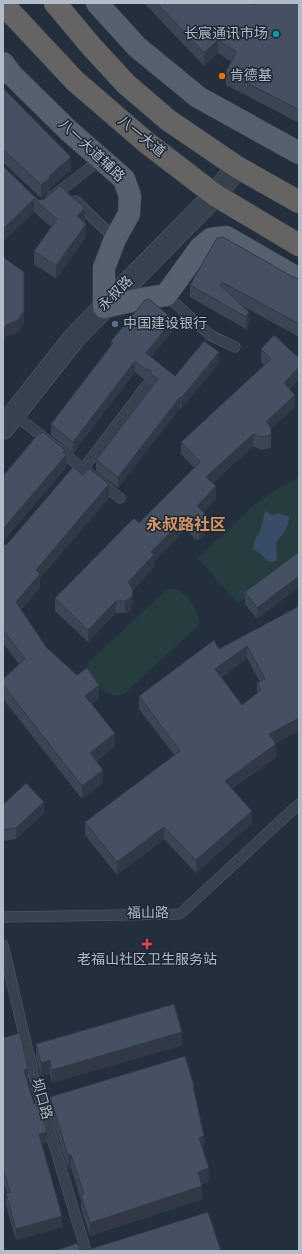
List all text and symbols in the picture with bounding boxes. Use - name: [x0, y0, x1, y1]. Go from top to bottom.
- place label: 长宸通讯市场: [184, 25, 268, 43]
- marker: 长宸通讯市场: [271, 29, 281, 39]
- place label: 肯德基: [230, 67, 272, 85]
- marker: 肯德基: [217, 71, 227, 81]
- street label: 八一大道: [114, 113, 168, 161]
- street label: 八一大道辅路: [54, 116, 128, 186]
- street label: 永叔路: [95, 273, 137, 315]
- place label: 中国建设银行: [123, 316, 207, 333]
- marker: 中国建设银行: [110, 319, 120, 329]
- district label: 永叔路社区: [146, 515, 226, 536]
- street label: 福山路: [127, 905, 169, 923]
- marker: 老福山社区卫生服务站: [141, 938, 153, 950]
- place label: 老福山社区卫生服务站: [77, 952, 217, 969]
- street label: 坝口路: [27, 1076, 55, 1122]

